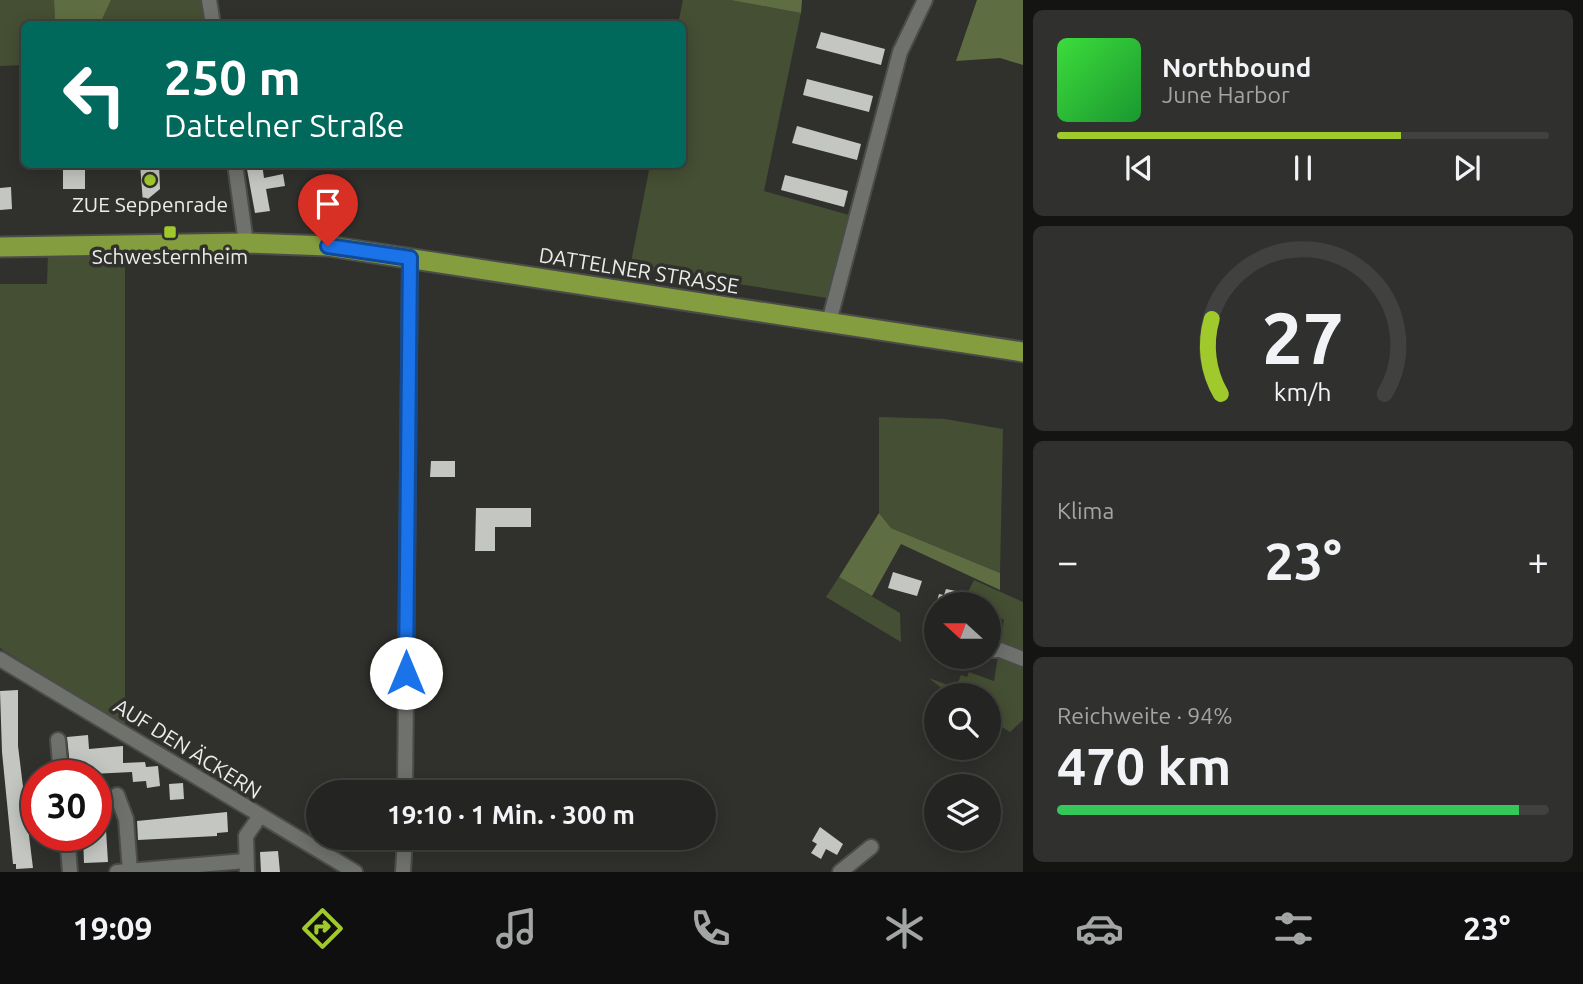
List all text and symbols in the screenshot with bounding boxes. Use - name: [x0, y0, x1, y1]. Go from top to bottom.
- icon: left: [49, 49, 140, 140]
- text: 250 m: [164, 49, 301, 104]
- text: Northbound: [1162, 53, 1311, 82]
- text: June Harbor: [1162, 82, 1290, 107]
- text: Dattelner Straße: [164, 107, 404, 143]
- icon: previous: [1120, 149, 1158, 187]
- icon: pause: [1284, 149, 1322, 187]
- icon: next: [1448, 149, 1486, 187]
- marker: ZUE Seppenrade: [142, 172, 158, 188]
- pin: [298, 174, 358, 246]
- icon: arrive: [309, 185, 347, 223]
- place label: ZUE Seppenrade: [72, 192, 228, 216]
- marker: Schwesternheim: [162, 224, 178, 240]
- street label: DATTELNER STRASSE: [537, 242, 741, 298]
- place label: Schwesternheim: [92, 244, 248, 268]
- text: 27: [1262, 297, 1344, 379]
- text: km/h: [1274, 378, 1332, 406]
- text: Klima: [1057, 498, 1114, 523]
- text: 23°: [1264, 532, 1342, 590]
- text: −: [1057, 540, 1078, 582]
- text: +: [1528, 540, 1549, 582]
- north arrow: [924, 592, 1001, 668]
- map controls: [924, 592, 1001, 851]
- position arrow: [369, 636, 443, 710]
- button: search: [924, 683, 1001, 760]
- street label: AUF DEN ÄCKERN: [110, 693, 266, 803]
- text: Reichweite · 94%: [1057, 703, 1233, 728]
- text: 470 km: [1057, 737, 1231, 795]
- speed limit sign: 30: [21, 760, 112, 851]
- button: layers: [924, 774, 1001, 851]
- text: 19:10 · 1 Min. · 300 m: [387, 800, 635, 829]
- icon: directions: [298, 904, 347, 953]
- icon: music: [492, 904, 541, 953]
- icon: phone: [686, 904, 735, 953]
- icon: climate: [880, 904, 929, 953]
- icon: car: [1075, 904, 1124, 953]
- icon: filters: [1269, 904, 1318, 953]
- text: 19:09: [73, 910, 153, 946]
- text: 23°: [1463, 910, 1510, 946]

